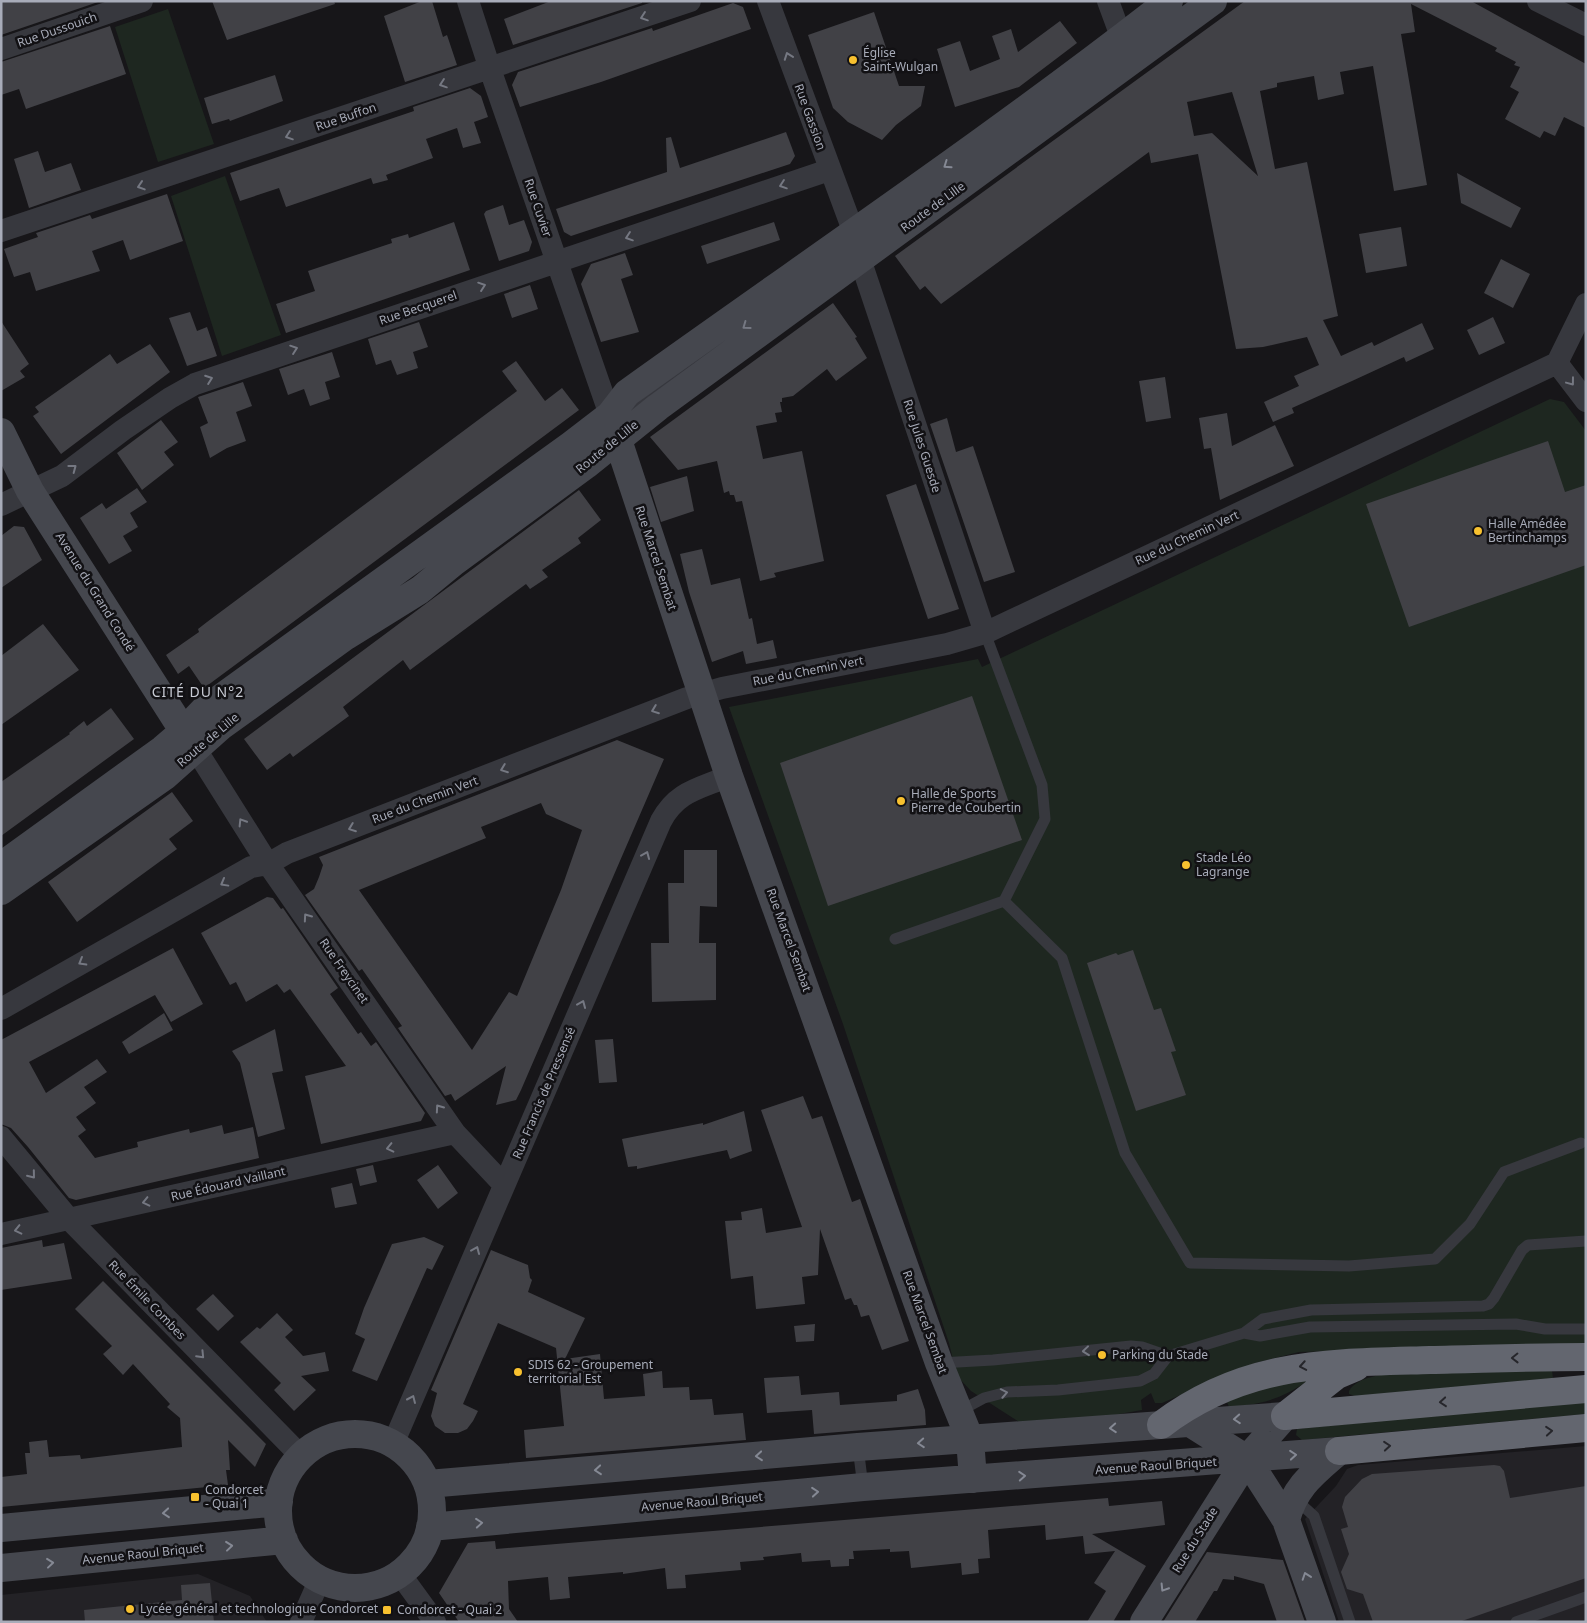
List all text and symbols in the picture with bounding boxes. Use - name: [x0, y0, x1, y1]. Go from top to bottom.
- street label: Rue Dussouich: [15, 8, 99, 51]
- one-way arrow: [640, 11, 649, 21]
- place label: Église Saint-Wulgan: [863, 44, 938, 75]
- one-way arrow: [784, 52, 794, 61]
- marker: Église Saint-Wulgan: [847, 54, 859, 66]
- one-way arrow: [440, 79, 448, 89]
- street label: Rue Gassion: [791, 81, 830, 152]
- street label: Rue Buffon: [313, 98, 378, 135]
- one-way arrow: [286, 131, 294, 141]
- one-way arrow: [943, 159, 953, 168]
- street label: Rue Cuvier: [521, 176, 556, 239]
- street label: Route de Lille: [897, 177, 969, 236]
- one-way arrow: [779, 179, 787, 189]
- one-way arrow: [137, 180, 145, 190]
- one-way arrow: [625, 231, 633, 241]
- one-way arrow: [477, 282, 485, 292]
- street label: Rue Becquerel: [377, 286, 459, 329]
- one-way arrow: [742, 320, 752, 329]
- one-way arrow: [290, 345, 298, 355]
- one-way arrow: [204, 375, 212, 385]
- one-way arrow: [1566, 376, 1574, 385]
- street label: Rue Jules Guesde: [899, 397, 946, 495]
- street label: Route de Lille: [572, 416, 642, 477]
- one-way arrow: [67, 465, 77, 474]
- street label: Rue Marcel Sembat: [632, 503, 682, 613]
- street label: Rue du Chemin Vert: [1132, 506, 1242, 569]
- place label: Halle Amédée Bertinchamps: [1488, 515, 1567, 546]
- marker: Halle Amédée Bertinchamps: [1472, 525, 1484, 537]
- street label: Avenue du Grand Condé: [52, 529, 139, 655]
- street label: Rue du Chemin Vert: [751, 651, 865, 690]
- district label: CITÉ DU N°2: [152, 682, 244, 701]
- one-way arrow: [651, 704, 660, 714]
- street label: Route de Lille: [173, 709, 242, 771]
- one-way arrow: [500, 763, 509, 773]
- street label: Rue du Chemin Vert: [369, 771, 481, 828]
- place label: Halle de Sports Pierre de Coubertin: [911, 785, 1021, 816]
- marker: Halle de Sports Pierre de Coubertin: [895, 795, 907, 807]
- one-way arrow: [239, 819, 249, 828]
- one-way arrow: [349, 822, 357, 832]
- place label: Stade Léo Lagrange: [1196, 849, 1251, 880]
- one-way arrow: [640, 851, 651, 860]
- marker: Stade Léo Lagrange: [1180, 859, 1192, 871]
- one-way arrow: [220, 877, 229, 887]
- street label: Rue Marcel Sembat: [763, 886, 816, 995]
- one-way arrow: [304, 913, 313, 923]
- street label: Rue Freycinet: [316, 935, 373, 1007]
- one-way arrow: [78, 956, 87, 966]
- one-way arrow: [576, 1000, 587, 1009]
- street label: Rue Francis de Pressensé: [508, 1024, 579, 1161]
- one-way arrow: [436, 1104, 445, 1114]
- one-way arrow: [386, 1142, 395, 1153]
- street label: Rue Édouard Vaillant: [169, 1162, 287, 1205]
- one-way arrow: [27, 1169, 35, 1178]
- one-way arrow: [142, 1196, 151, 1207]
- one-way arrow: [14, 1225, 23, 1235]
- one-way arrow: [470, 1246, 481, 1255]
- street label: Rue Émile Combes: [105, 1256, 190, 1343]
- street label: Rue Marcel Sembat: [899, 1268, 952, 1377]
- one-way arrow: [1082, 1345, 1090, 1356]
- place label: Parking du Stade: [1112, 1346, 1208, 1363]
- one-way arrow: [195, 1349, 204, 1358]
- marker: Parking du Stade: [1096, 1349, 1108, 1361]
- one-way arrow: [1511, 1353, 1518, 1363]
- place label: SDIS 62 - Groupement territorial Est: [528, 1356, 654, 1387]
- one-way arrow: [1299, 1361, 1308, 1371]
- marker: SDIS 62 - Groupement territorial Est: [512, 1366, 524, 1378]
- one-way arrow: [1000, 1389, 1009, 1399]
- one-way arrow: [405, 1395, 416, 1404]
- one-way arrow: [1439, 1396, 1447, 1407]
- one-way arrow: [1233, 1414, 1241, 1425]
- one-way arrow: [1109, 1423, 1117, 1434]
- one-way arrow: [1545, 1426, 1553, 1437]
- one-way arrow: [917, 1437, 925, 1448]
- one-way arrow: [1383, 1441, 1391, 1452]
- one-way arrow: [755, 1450, 763, 1461]
- one-way arrow: [1289, 1450, 1297, 1461]
- street label: Avenue Raoul Briquet: [1094, 1453, 1218, 1478]
- one-way arrow: [593, 1464, 601, 1475]
- one-way arrow: [1018, 1470, 1026, 1481]
- place label: Condorcet - Quai 1: [205, 1481, 264, 1512]
- one-way arrow: [811, 1486, 819, 1497]
- street label: Avenue Raoul Briquet: [640, 1488, 764, 1515]
- marker: Condorcet - Quai 1: [189, 1491, 201, 1503]
- street label: Rue du Stade: [1168, 1503, 1222, 1576]
- one-way arrow: [161, 1507, 169, 1518]
- one-way arrow: [475, 1517, 483, 1528]
- street label: Avenue Raoul Briquet: [81, 1539, 205, 1568]
- one-way arrow: [225, 1541, 233, 1552]
- one-way arrow: [46, 1558, 54, 1569]
- one-way arrow: [1302, 1572, 1312, 1580]
- one-way arrow: [1161, 1583, 1171, 1592]
- place label: Lycée général et technologique Condorcet: [140, 1600, 379, 1617]
- place label: Condorcet - Quai 2: [397, 1601, 502, 1618]
- marker: Lycée général et technologique Condorcet: [124, 1603, 136, 1615]
- marker: Condorcet - Quai 2: [381, 1604, 393, 1616]

